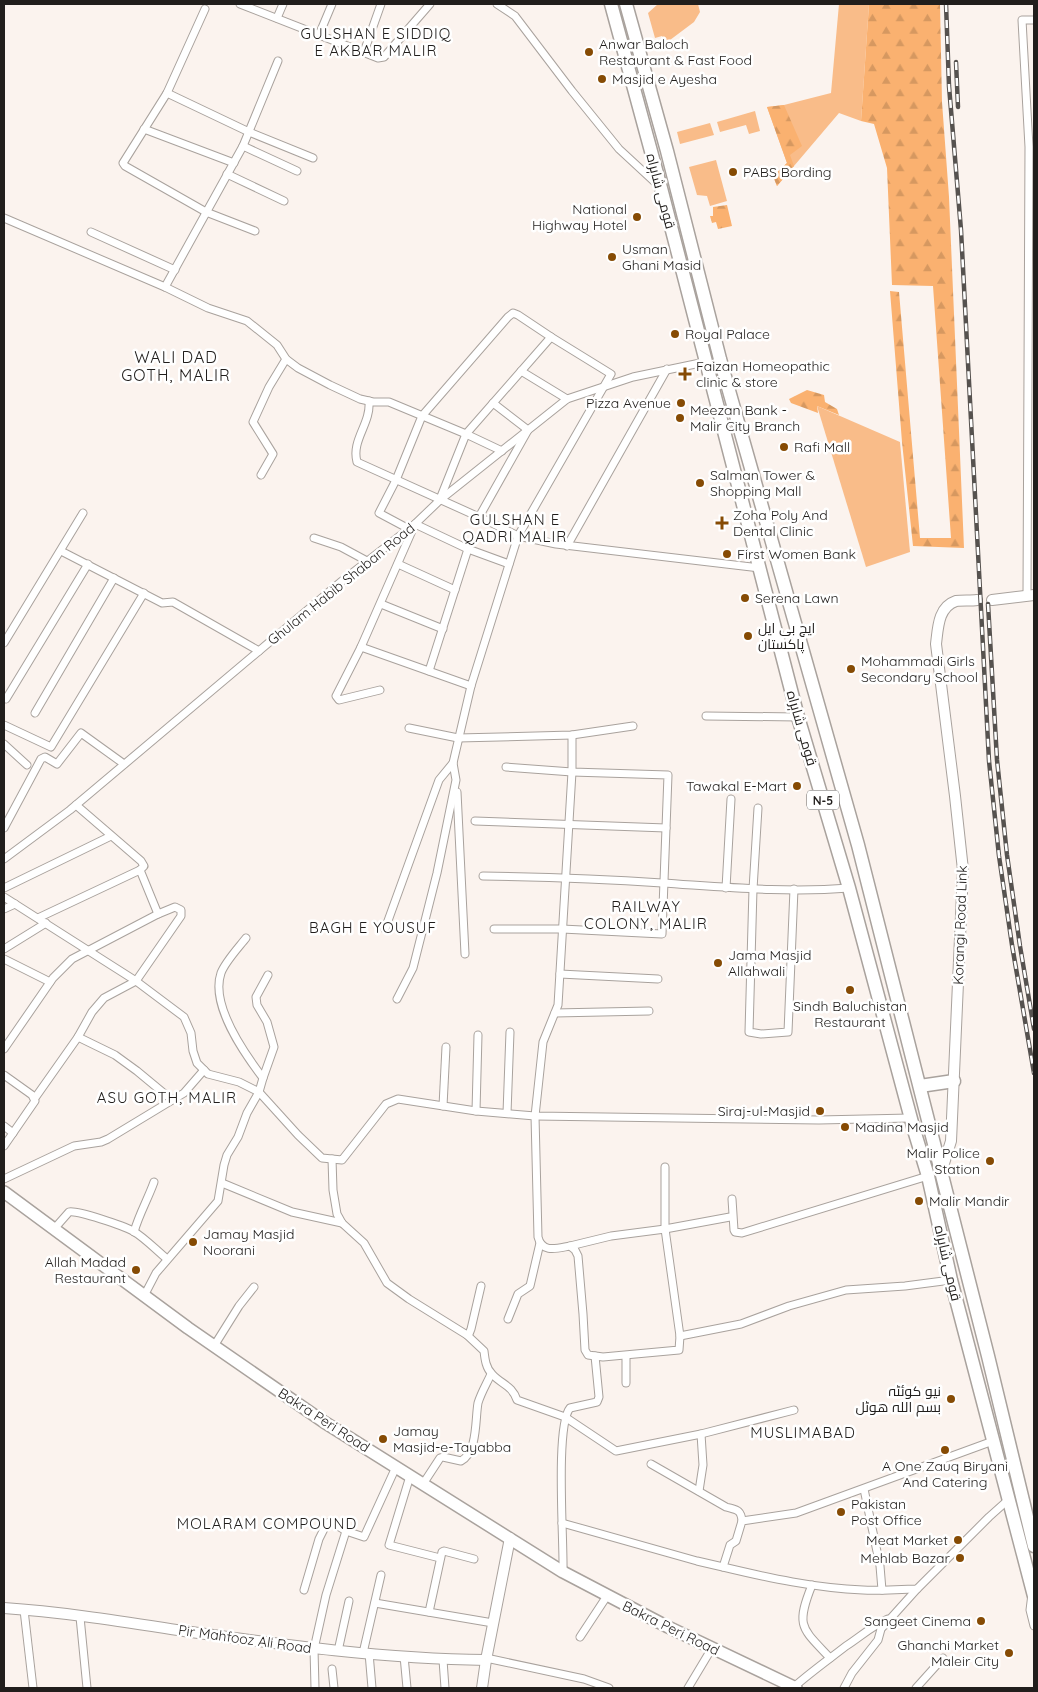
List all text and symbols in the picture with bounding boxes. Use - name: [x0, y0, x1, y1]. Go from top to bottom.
- district label: GULSHAN E SIDDIQ E AKBAR MALIR: [301, 24, 451, 60]
- place label: Anwar Baloch Restaurant & Fast Food: [599, 35, 752, 69]
- marker: Anwar Baloch Restaurant & Fast Food: [583, 46, 595, 58]
- place label: Masjid e Ayesha: [612, 70, 717, 88]
- marker: Masjid e Ayesha: [596, 73, 608, 85]
- street label: قومی شاہراہ: [642, 151, 680, 231]
- place label: PABS Bording: [743, 163, 832, 181]
- marker: PABS Bording: [727, 166, 739, 178]
- place label: National Highway Hotel: [532, 200, 627, 234]
- marker: National Highway Hotel: [631, 211, 643, 223]
- place label: Usman Ghani Masid: [622, 240, 701, 274]
- marker: Usman Ghani Masid: [606, 251, 618, 263]
- place label: Royal Palace: [685, 325, 770, 343]
- marker: Royal Palace: [669, 328, 681, 340]
- district label: WALI DAD GOTH, MALIR: [121, 347, 231, 385]
- place label: Faizan Homeopathic clinic & store: [696, 357, 830, 391]
- marker: Faizan Homeopathic clinic & store: [678, 367, 692, 381]
- place label: Pizza Avenue: [586, 394, 671, 412]
- marker: Pizza Avenue: [675, 397, 687, 409]
- place label: Meezan Bank - Malir City Branch: [690, 401, 800, 435]
- marker: Meezan Bank - Malir City Branch: [674, 412, 686, 424]
- place label: Rafi Mall: [794, 438, 850, 456]
- marker: Rafi Mall: [778, 441, 790, 453]
- place label: Salman Tower & Shopping Mall: [710, 466, 816, 500]
- marker: Salman Tower & Shopping Mall: [694, 477, 706, 489]
- place label: Zoha Poly And Dental Clinic: [733, 506, 828, 540]
- district label: GULSHAN E QADRI MALIR: [463, 510, 567, 546]
- marker: Zoha Poly And Dental Clinic: [715, 516, 729, 530]
- street label: Ghulam Habib Shaban Road: [264, 519, 418, 649]
- place label: First Women Bank: [737, 545, 856, 563]
- marker: First Women Bank: [721, 548, 733, 560]
- place label: Serena Lawn: [755, 589, 839, 607]
- marker: Serena Lawn: [739, 592, 751, 604]
- place label: ایچ بی ایل پاکستان: [758, 619, 815, 654]
- marker: ایچ بی ایل پاکستان: [742, 630, 754, 642]
- place label: Mohammadi Girls Secondary School: [861, 652, 978, 686]
- marker: Mohammadi Girls Secondary School: [845, 663, 857, 675]
- street label: قومی شاہراہ: [783, 688, 821, 768]
- place label: Tawakal E-Mart: [686, 777, 787, 795]
- marker: Tawakal E-Mart: [791, 780, 803, 792]
- road number: N-5: [807, 790, 839, 810]
- street label: Korangi Road Link: [949, 865, 971, 985]
- district label: RAILWAY COLONY, MALIR: [584, 897, 708, 933]
- district label: BAGH E YOUSUF: [309, 918, 437, 937]
- place label: Jama Masjid Allahwali: [728, 946, 811, 980]
- marker: Jama Masjid Allahwali: [712, 957, 724, 969]
- marker: Sindh Baluchistan Restaurant: [844, 984, 856, 996]
- place label: Sindh Baluchistan Restaurant: [793, 997, 907, 1031]
- district label: ASU GOTH, MALIR: [97, 1088, 237, 1107]
- place label: Siraj-ul-Masjid: [718, 1102, 810, 1120]
- marker: Siraj-ul-Masjid: [814, 1105, 826, 1117]
- place label: Madina Masjid: [855, 1118, 949, 1136]
- marker: Madina Masjid: [839, 1121, 851, 1133]
- place label: Malir Police Station: [906, 1144, 980, 1178]
- marker: Malir Police Station: [984, 1155, 996, 1167]
- place label: Malir Mandir: [929, 1192, 1010, 1210]
- marker: Malir Mandir: [913, 1195, 925, 1207]
- street label: قومی شاہراہ: [931, 1223, 965, 1303]
- place label: Jamay Masjid Noorani: [203, 1225, 294, 1259]
- marker: Jamay Masjid Noorani: [187, 1236, 199, 1248]
- place label: Allah Madad Restaurant: [45, 1253, 126, 1287]
- marker: Allah Madad Restaurant: [130, 1264, 142, 1276]
- place label: نیو کوئٹہ بسم اللہ ھوٹل: [856, 1382, 941, 1417]
- street label: Bakra Peri Road: [275, 1384, 373, 1456]
- marker: نیو کوئٹہ بسم اللہ ھوٹل: [945, 1393, 957, 1405]
- place label: Jamay Masjid-e-Tayabba: [393, 1422, 511, 1456]
- district label: MUSLIMABAD: [750, 1423, 856, 1442]
- marker: Jamay Masjid-e-Tayabba: [377, 1433, 389, 1445]
- marker: A One Zauq Biryani And Catering: [939, 1444, 951, 1456]
- place label: A One Zauq Biryani And Catering: [882, 1457, 1008, 1491]
- place label: Pakistan Post Office: [851, 1495, 922, 1529]
- marker: Pakistan Post Office: [835, 1506, 847, 1518]
- district label: MOLARAM COMPOUND: [177, 1514, 357, 1533]
- place label: Meat Market: [866, 1531, 948, 1549]
- marker: Meat Market: [952, 1534, 964, 1546]
- place label: Mehlab Bazar: [860, 1549, 951, 1567]
- marker: Mehlab Bazar: [954, 1552, 966, 1564]
- street label: Bakra Peri Road: [620, 1597, 722, 1659]
- place label: Sangeet Cinema: [864, 1612, 971, 1630]
- marker: Sangeet Cinema: [975, 1615, 987, 1627]
- street label: Pir Mahfooz Ali Road: [177, 1621, 313, 1657]
- place label: Ghanchi Market Maleir City: [897, 1636, 999, 1670]
- marker: Ghanchi Market Maleir City: [1003, 1647, 1015, 1659]

